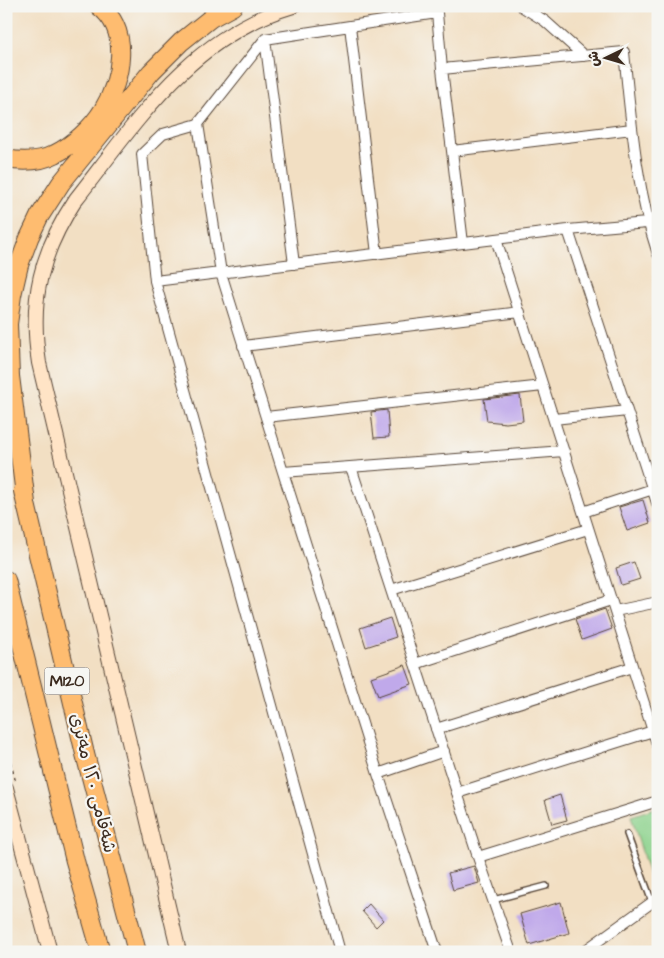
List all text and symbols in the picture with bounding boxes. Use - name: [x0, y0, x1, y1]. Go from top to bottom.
- north arrow: [582, 32, 632, 82]
- text: ش: [583, 51, 605, 68]
- road number: M120: [44, 668, 90, 694]
- street label: شەقامی ١٢٠ مەتری: [64, 711, 122, 855]

